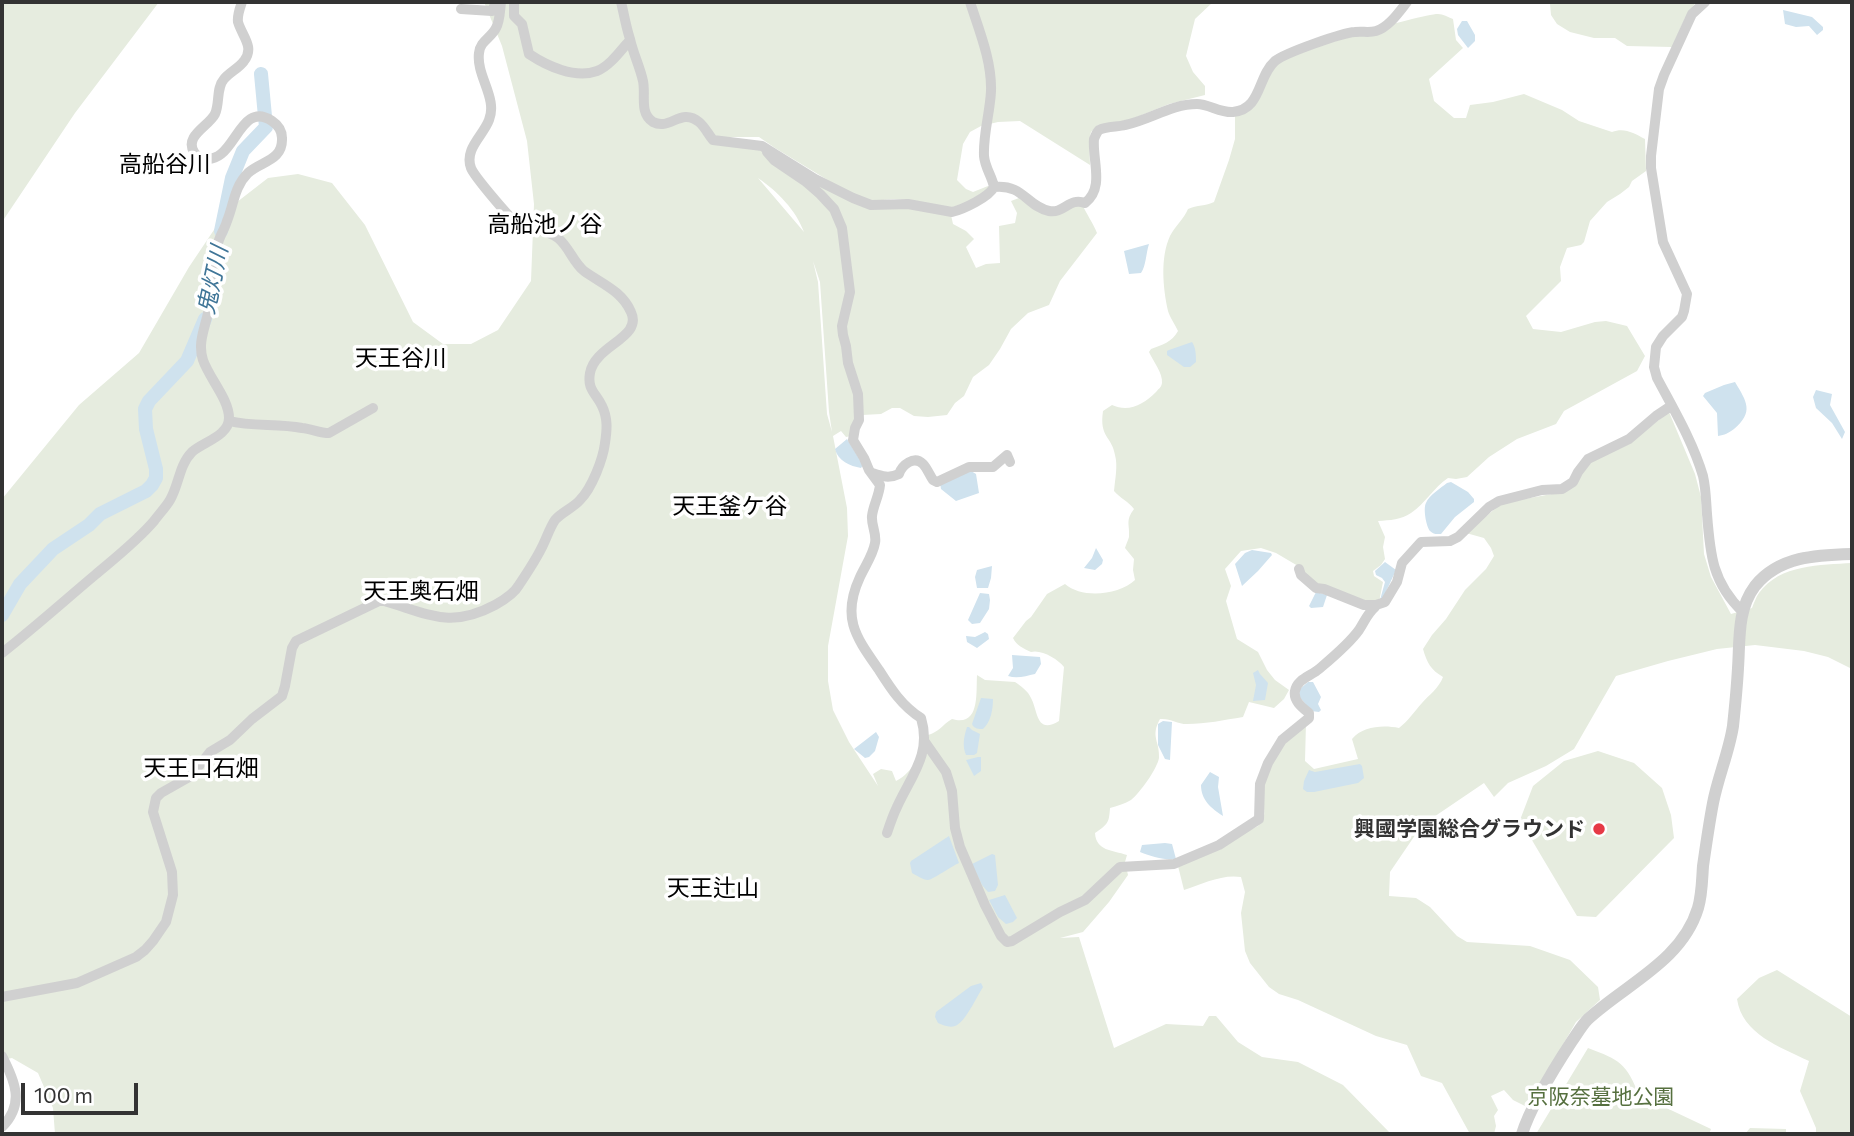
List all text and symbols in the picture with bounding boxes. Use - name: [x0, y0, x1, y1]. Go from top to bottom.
- district label: 高船谷川: [119, 150, 211, 178]
- district label: 高船池ノ谷: [488, 210, 602, 238]
- water label: 鬼灯川: [192, 243, 234, 317]
- district label: 天王谷川: [355, 344, 447, 372]
- district label: 天王釜ケ谷: [673, 492, 787, 520]
- district label: 天王奥石畑: [364, 577, 478, 605]
- district label: 天王口石畑: [144, 754, 258, 782]
- place label: 興國学園総合グラウンド: [1354, 816, 1585, 842]
- marker: 興國学園総合グラウンド: [1591, 821, 1607, 837]
- district label: 天王辻山: [667, 874, 759, 902]
- scale bar: [24, 1070, 142, 1114]
- text: 100 m: [34, 1082, 93, 1107]
- park label: 京阪奈墓地公園: [1528, 1084, 1674, 1110]

